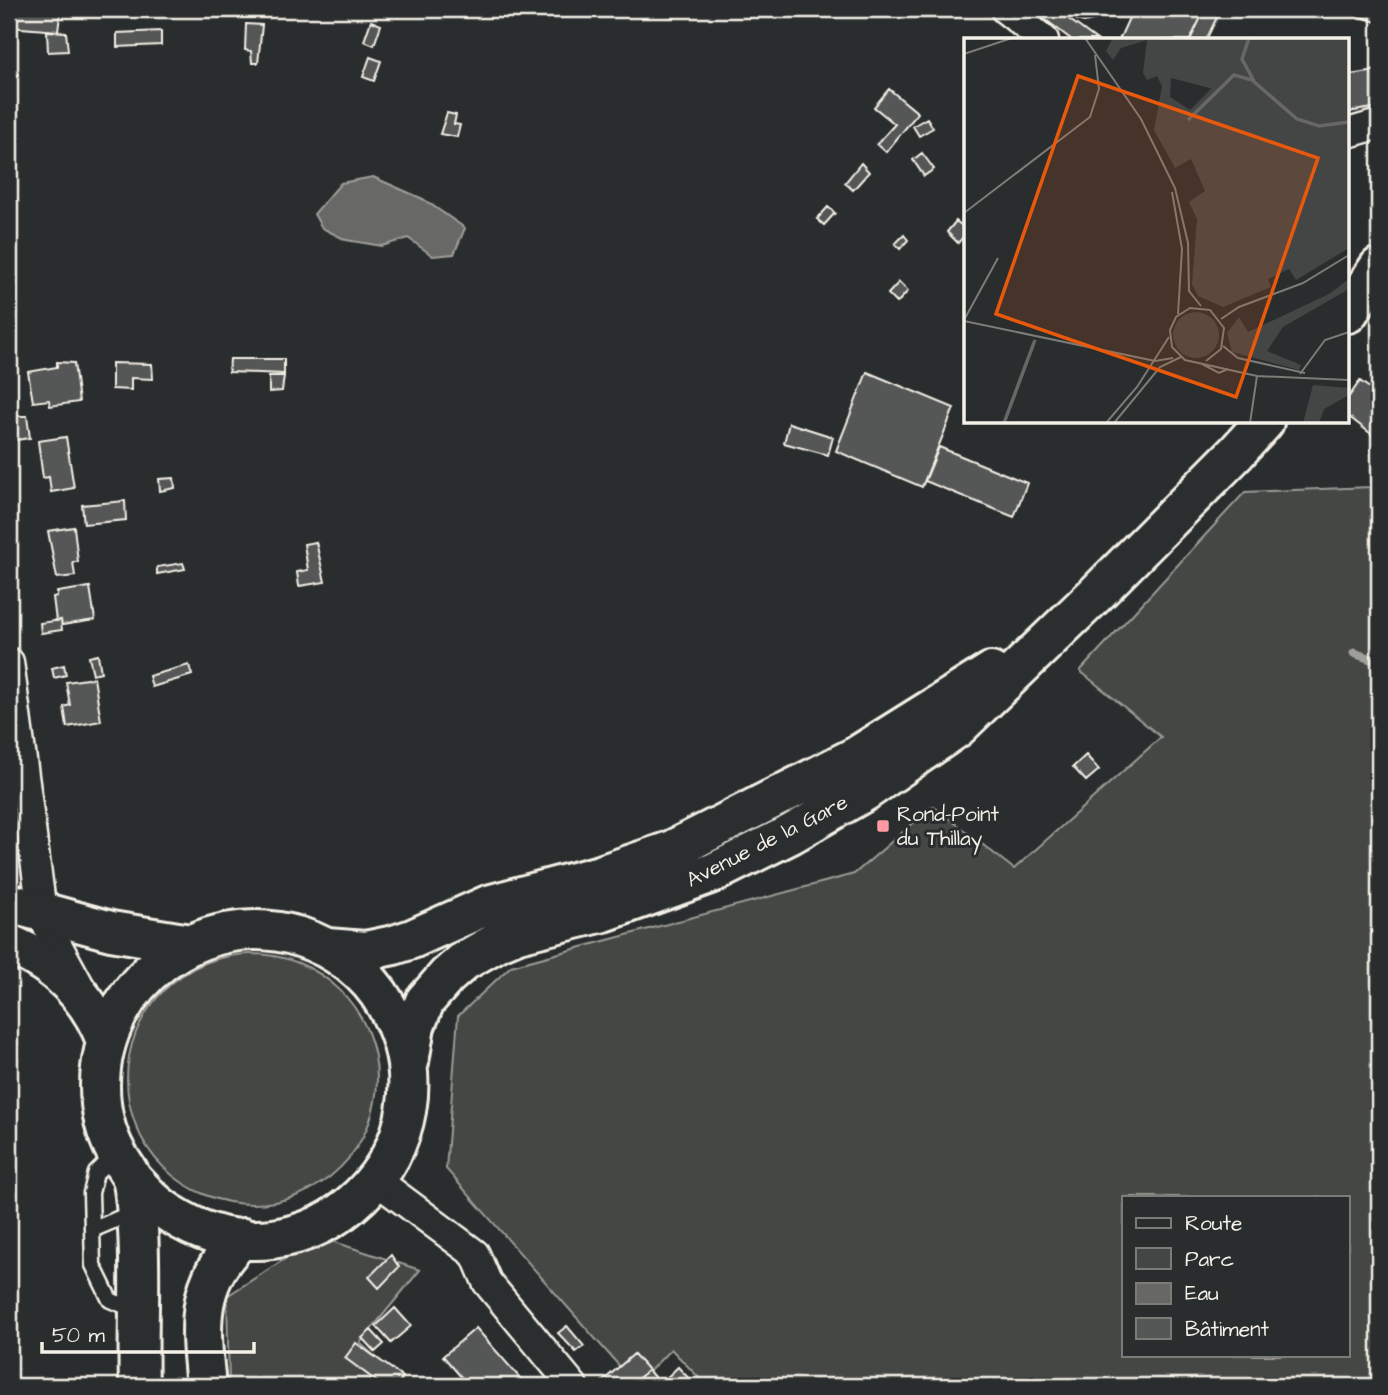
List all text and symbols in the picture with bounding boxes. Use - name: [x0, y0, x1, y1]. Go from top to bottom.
- inset map: [964, 38, 1350, 424]
- street label: Avenue de la Gare: [681, 788, 853, 894]
- place label: Rond-Point du Thillay: [897, 800, 999, 855]
- marker: Rond-Point du Thillay: [875, 818, 891, 834]
- legend: [1122, 1196, 1350, 1356]
- text: Route: [1185, 1209, 1242, 1238]
- text: Parc: [1185, 1245, 1234, 1274]
- text: Eau: [1185, 1279, 1219, 1308]
- scale bar: [42, 1311, 254, 1355]
- text: Bâtiment: [1185, 1315, 1269, 1344]
- text: 50 m: [52, 1321, 106, 1350]

